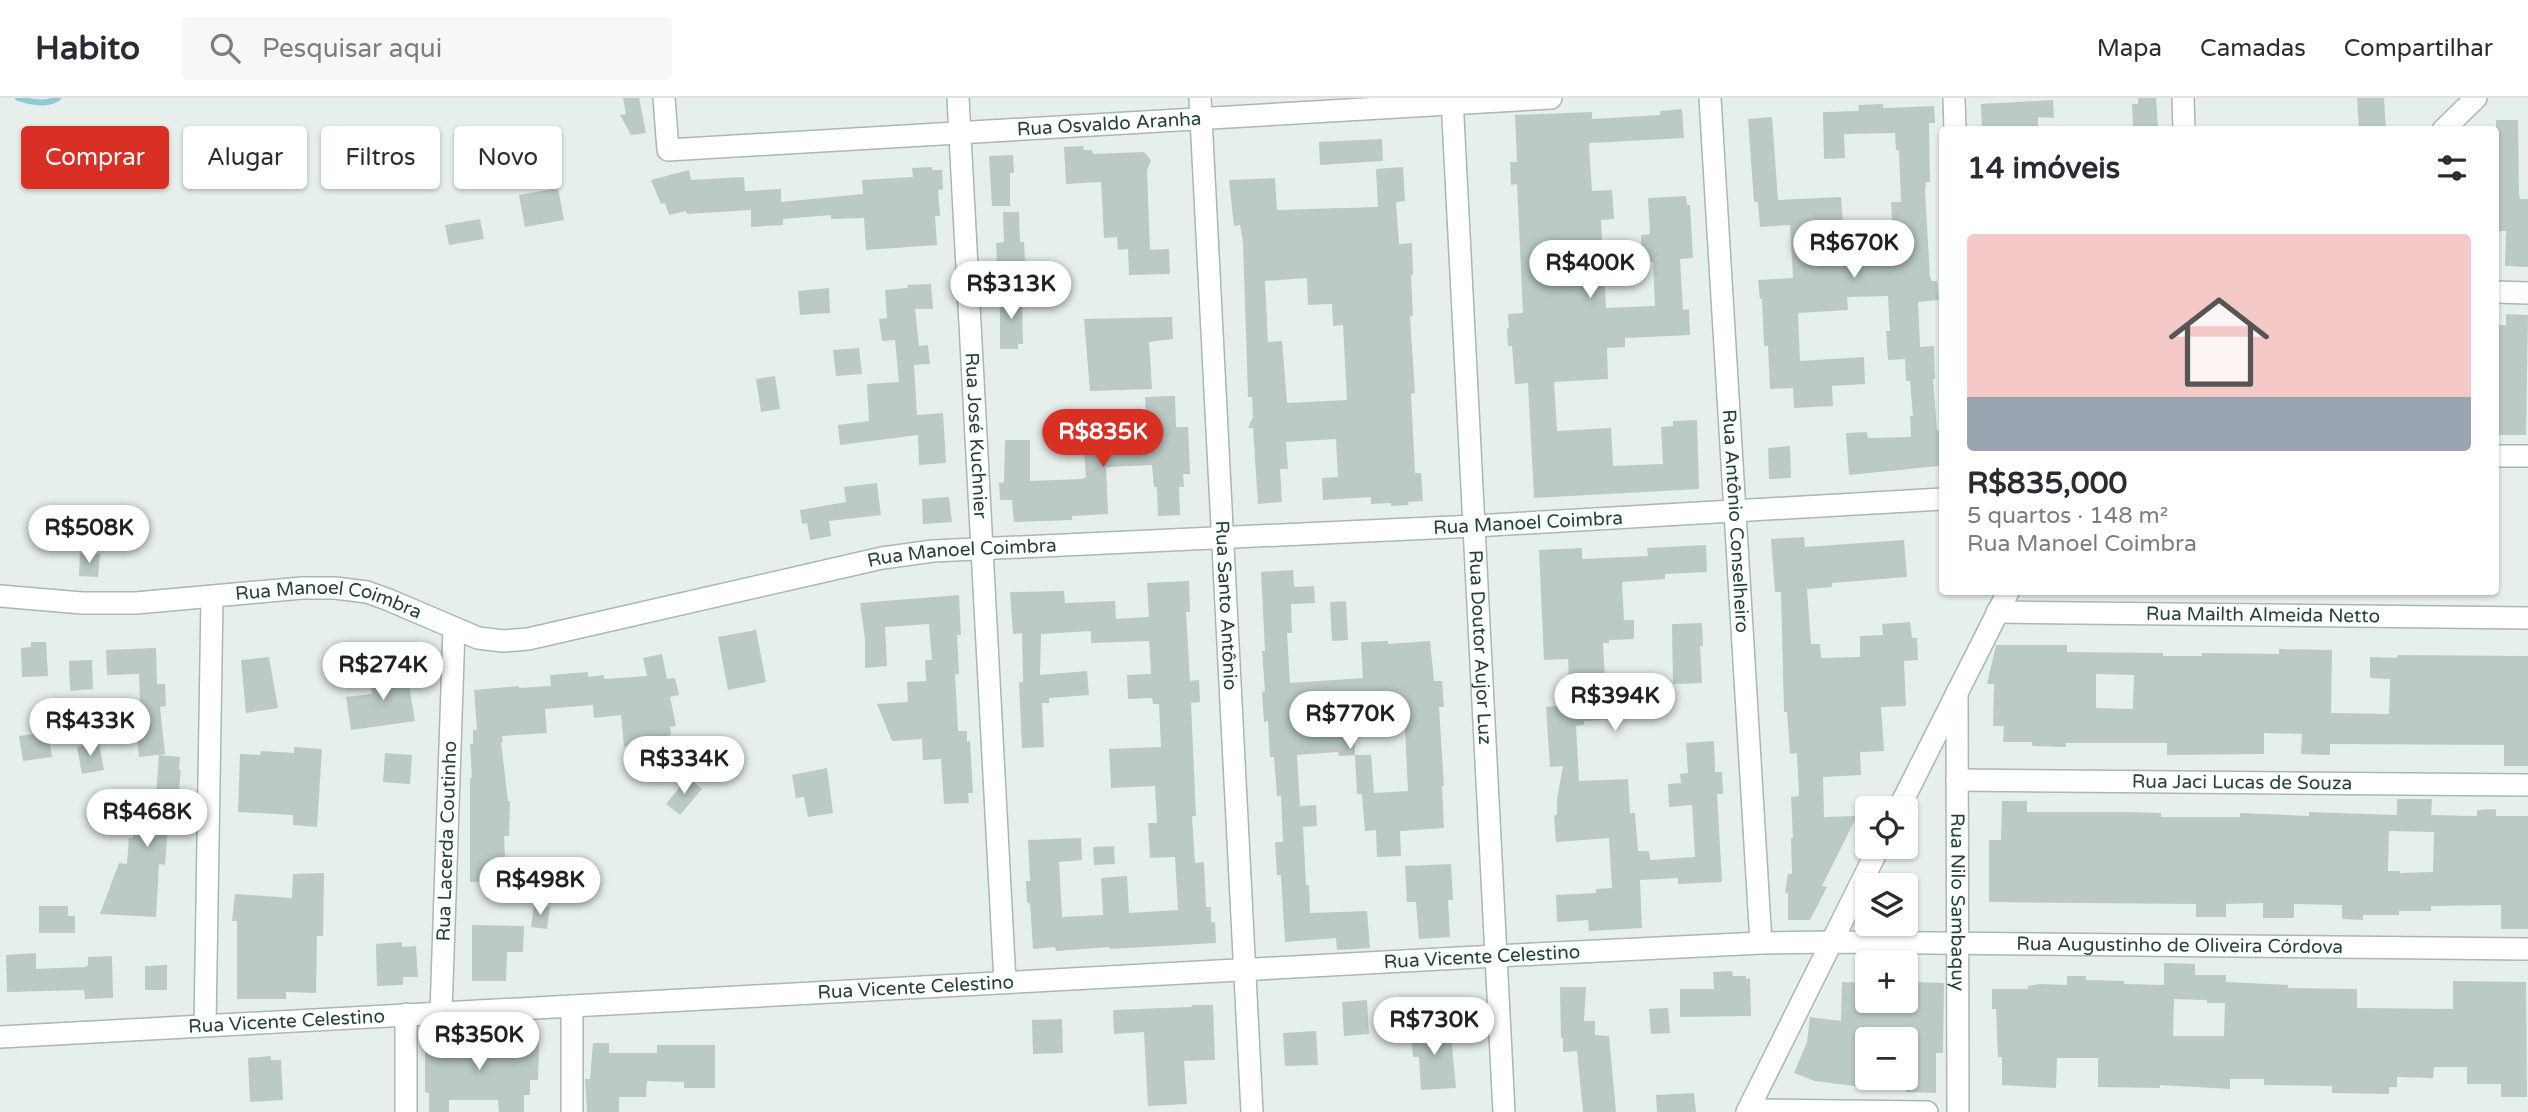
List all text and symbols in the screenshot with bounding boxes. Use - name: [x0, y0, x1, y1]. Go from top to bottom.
- search box: [182, 17, 672, 80]
- text: Habito: [35, 29, 140, 68]
- icon: search: [206, 29, 244, 67]
- text: Pesquisar aqui: [262, 33, 442, 64]
- text: Mapa: [2097, 34, 2162, 63]
- text: Camadas: [2200, 34, 2306, 63]
- text: Compartilhar: [2344, 34, 2493, 63]
- street label: Rua Osvaldo Aranha: [1016, 108, 1202, 140]
- chip: Comprar: [21, 126, 169, 189]
- chip: Alugar: [183, 126, 307, 189]
- chip: Filtros: [321, 126, 440, 189]
- chip: Novo: [454, 126, 562, 189]
- icon: filters: [2433, 149, 2471, 187]
- text: 14 imóveis: [1967, 150, 2120, 187]
- pin: R$670K: [1797, 220, 1911, 280]
- text: R$670K: [1809, 229, 1899, 257]
- pin: R$400K: [1533, 240, 1647, 300]
- text: R$400K: [1545, 249, 1635, 277]
- pin: R$313K: [954, 262, 1068, 321]
- text: R$313K: [966, 270, 1056, 298]
- icon: home: [2156, 279, 2282, 405]
- street label: Rua José Kuchnier: [961, 352, 991, 520]
- street label: Rua Antônio Conselheiro: [1718, 409, 1753, 634]
- pin: R$835K: [1046, 410, 1160, 469]
- text: R$835K: [1058, 418, 1148, 446]
- text: R$835,000: [1967, 465, 2127, 502]
- text: 5 quartos · 148 m²: [1967, 502, 2168, 530]
- pin: R$508K: [32, 505, 146, 565]
- street label: Rua Manoel Coimbra: [1433, 507, 1623, 539]
- text: R$508K: [44, 514, 134, 542]
- street label: Rua Santo Antônio: [1211, 520, 1241, 691]
- text: Rua Manoel Coimbra: [1967, 530, 2197, 558]
- street label: Rua Manoel Coimbra: [865, 534, 1057, 572]
- street label: Rua Doutor Aujor Luz: [1464, 549, 1496, 745]
- street label: Rua Manoel Coimbra: [234, 577, 425, 624]
- street label: Rua Mailth Almeida Netto: [2146, 603, 2380, 627]
- pin: R$274K: [326, 642, 440, 702]
- text: R$274K: [338, 651, 428, 679]
- pin: R$394K: [1558, 674, 1672, 733]
- text: R$394K: [1570, 682, 1660, 710]
- pin: R$770K: [1293, 692, 1407, 751]
- pin: R$433K: [33, 698, 147, 758]
- text: R$770K: [1305, 700, 1395, 728]
- text: R$433K: [45, 707, 135, 735]
- pin: R$334K: [627, 736, 741, 796]
- street label: Rua Lacerda Coutinho: [432, 740, 461, 942]
- text: R$334K: [639, 745, 729, 773]
- street label: Rua Jaci Lucas de Souza: [2132, 771, 2352, 794]
- pin: R$468K: [90, 790, 204, 849]
- map controls: [1855, 796, 1918, 1090]
- button: locate: [1855, 796, 1918, 859]
- text: R$468K: [102, 798, 192, 826]
- street label: Rua Nilo Sambaquy: [1946, 813, 1969, 991]
- pin: R$498K: [483, 858, 597, 917]
- text: R$498K: [495, 866, 585, 894]
- button: layers: [1855, 873, 1918, 936]
- street label: Rua Augustinho de Oliveira Córdova: [2016, 933, 2343, 958]
- street label: Rua Vicente Celestino: [1383, 941, 1581, 973]
- button: +: [1855, 950, 1918, 1013]
- street label: Rua Vicente Celestino: [817, 971, 1015, 1004]
- pin: R$730K: [1377, 998, 1491, 1057]
- street label: Rua Vicente Celestino: [188, 1005, 385, 1038]
- text: R$730K: [1389, 1006, 1479, 1034]
- pin: R$350K: [422, 1012, 536, 1072]
- text: R$350K: [434, 1021, 524, 1049]
- button: −: [1855, 1027, 1918, 1090]

